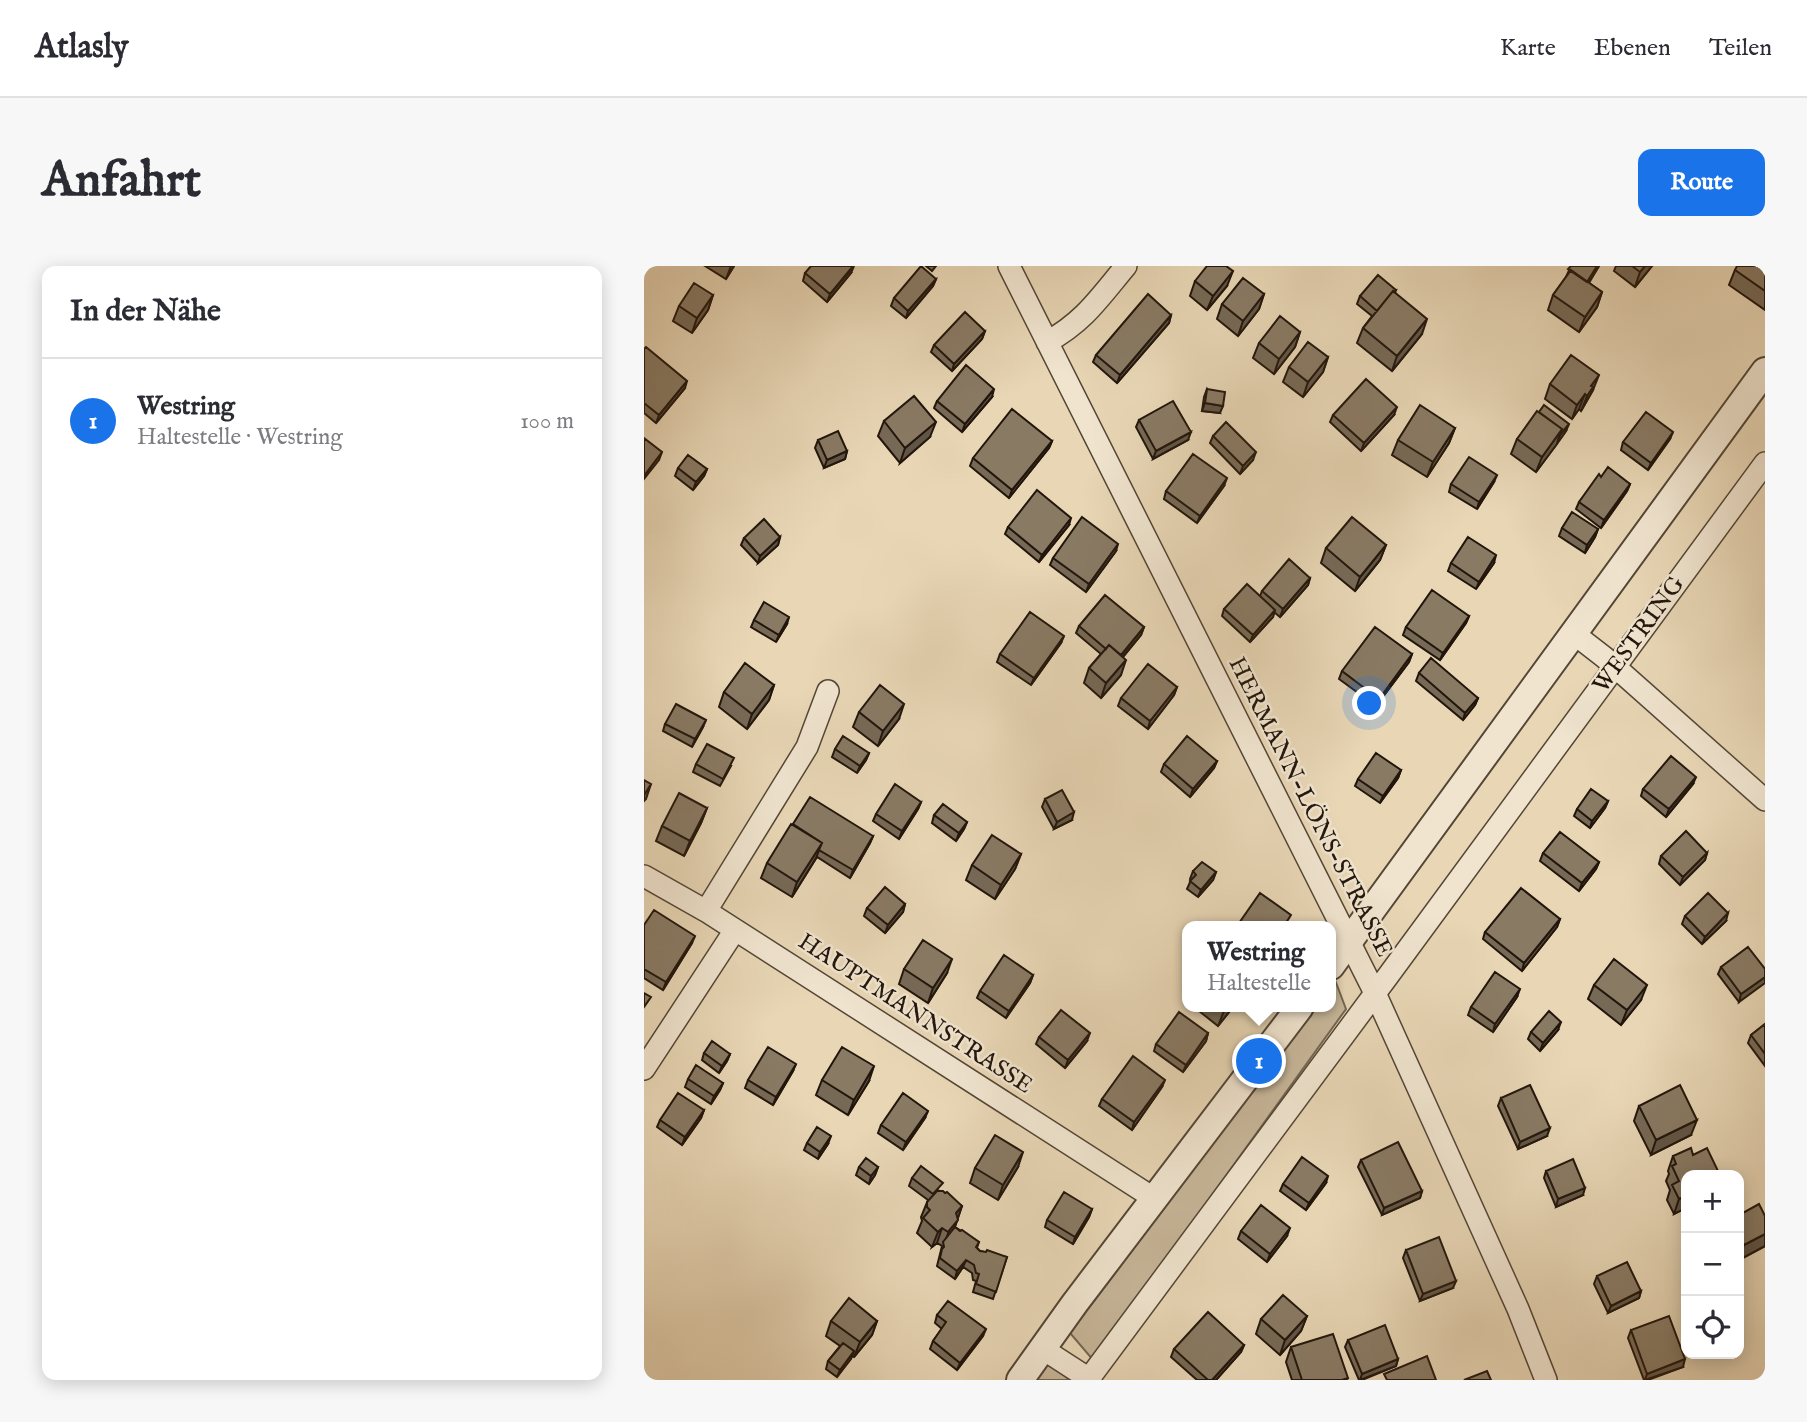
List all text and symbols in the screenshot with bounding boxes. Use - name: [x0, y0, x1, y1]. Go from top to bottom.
- text: Atlasly: [35, 27, 128, 69]
- text: Karte: [1500, 33, 1556, 64]
- text: Ebenen: [1594, 33, 1671, 64]
- text: Teilen: [1709, 33, 1772, 64]
- button: Route: [1638, 149, 1765, 216]
- text: Anfahrt: [42, 151, 201, 213]
- text: In der Nähe: [70, 293, 221, 331]
- text: Westring: [137, 390, 235, 423]
- text: 1: [89, 407, 97, 436]
- text: 100 m: [520, 407, 574, 436]
- text: Haltestelle · Westring: [137, 423, 343, 452]
- street label: WESTRING: [1586, 570, 1692, 700]
- street label: HERMANN-LÖNS-STRASSE: [1221, 652, 1399, 962]
- your location: [1352, 686, 1386, 720]
- popup: [1182, 921, 1336, 1012]
- street label: HAUPTMANNSTRASSE: [792, 927, 1038, 1101]
- text: Westring: [1207, 936, 1305, 969]
- text: Haltestelle: [1207, 969, 1311, 998]
- pin: 1: [1236, 1035, 1282, 1087]
- map controls: [1681, 1170, 1744, 1359]
- button: +: [1681, 1170, 1744, 1233]
- button: −: [1681, 1233, 1744, 1296]
- button: locate: [1681, 1296, 1744, 1359]

